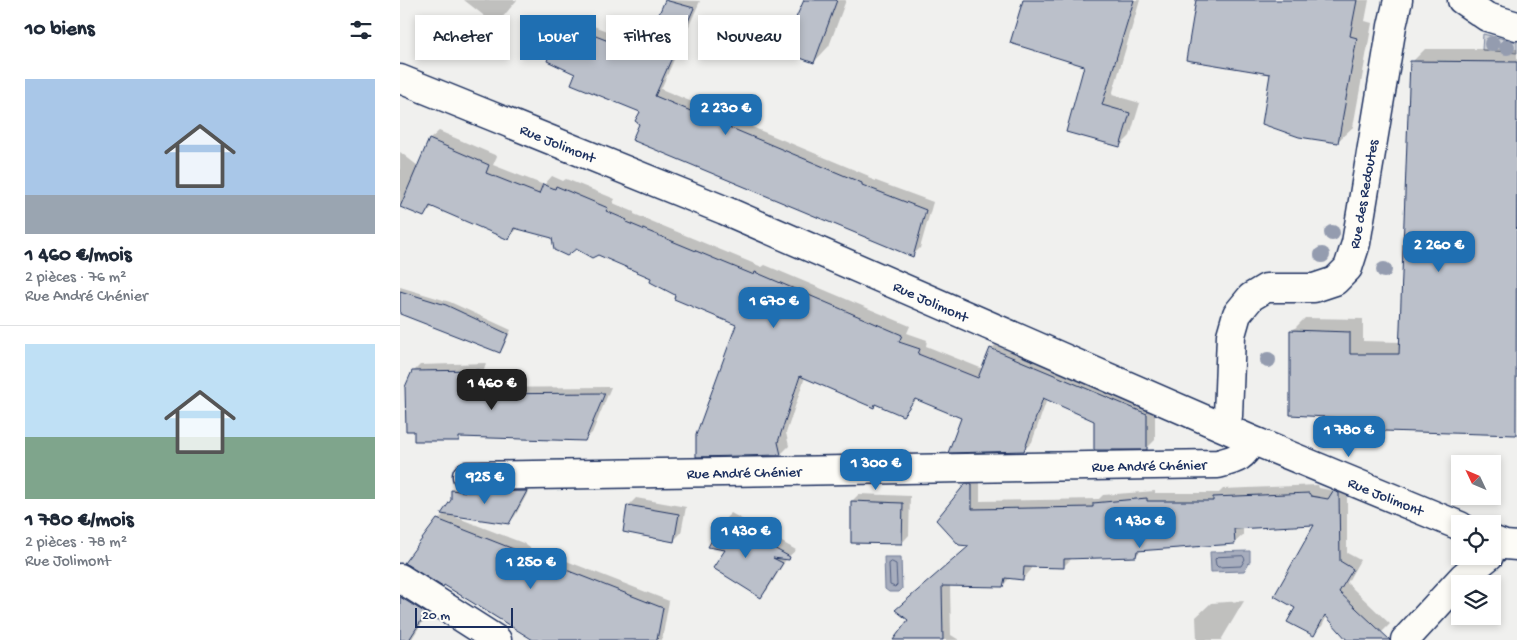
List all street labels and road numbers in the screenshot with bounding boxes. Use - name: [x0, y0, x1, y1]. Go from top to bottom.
- street label: Rue Jolimont: [517, 121, 600, 169]
- street label: Rue des Redoutes: [1347, 138, 1384, 250]
- street label: Rue Jolimont: [890, 278, 972, 328]
- street label: Rue André Chénier: [1091, 457, 1208, 477]
- street label: Rue André Chénier: [686, 464, 803, 484]
- street label: Rue Jolimont: [1345, 474, 1428, 522]

